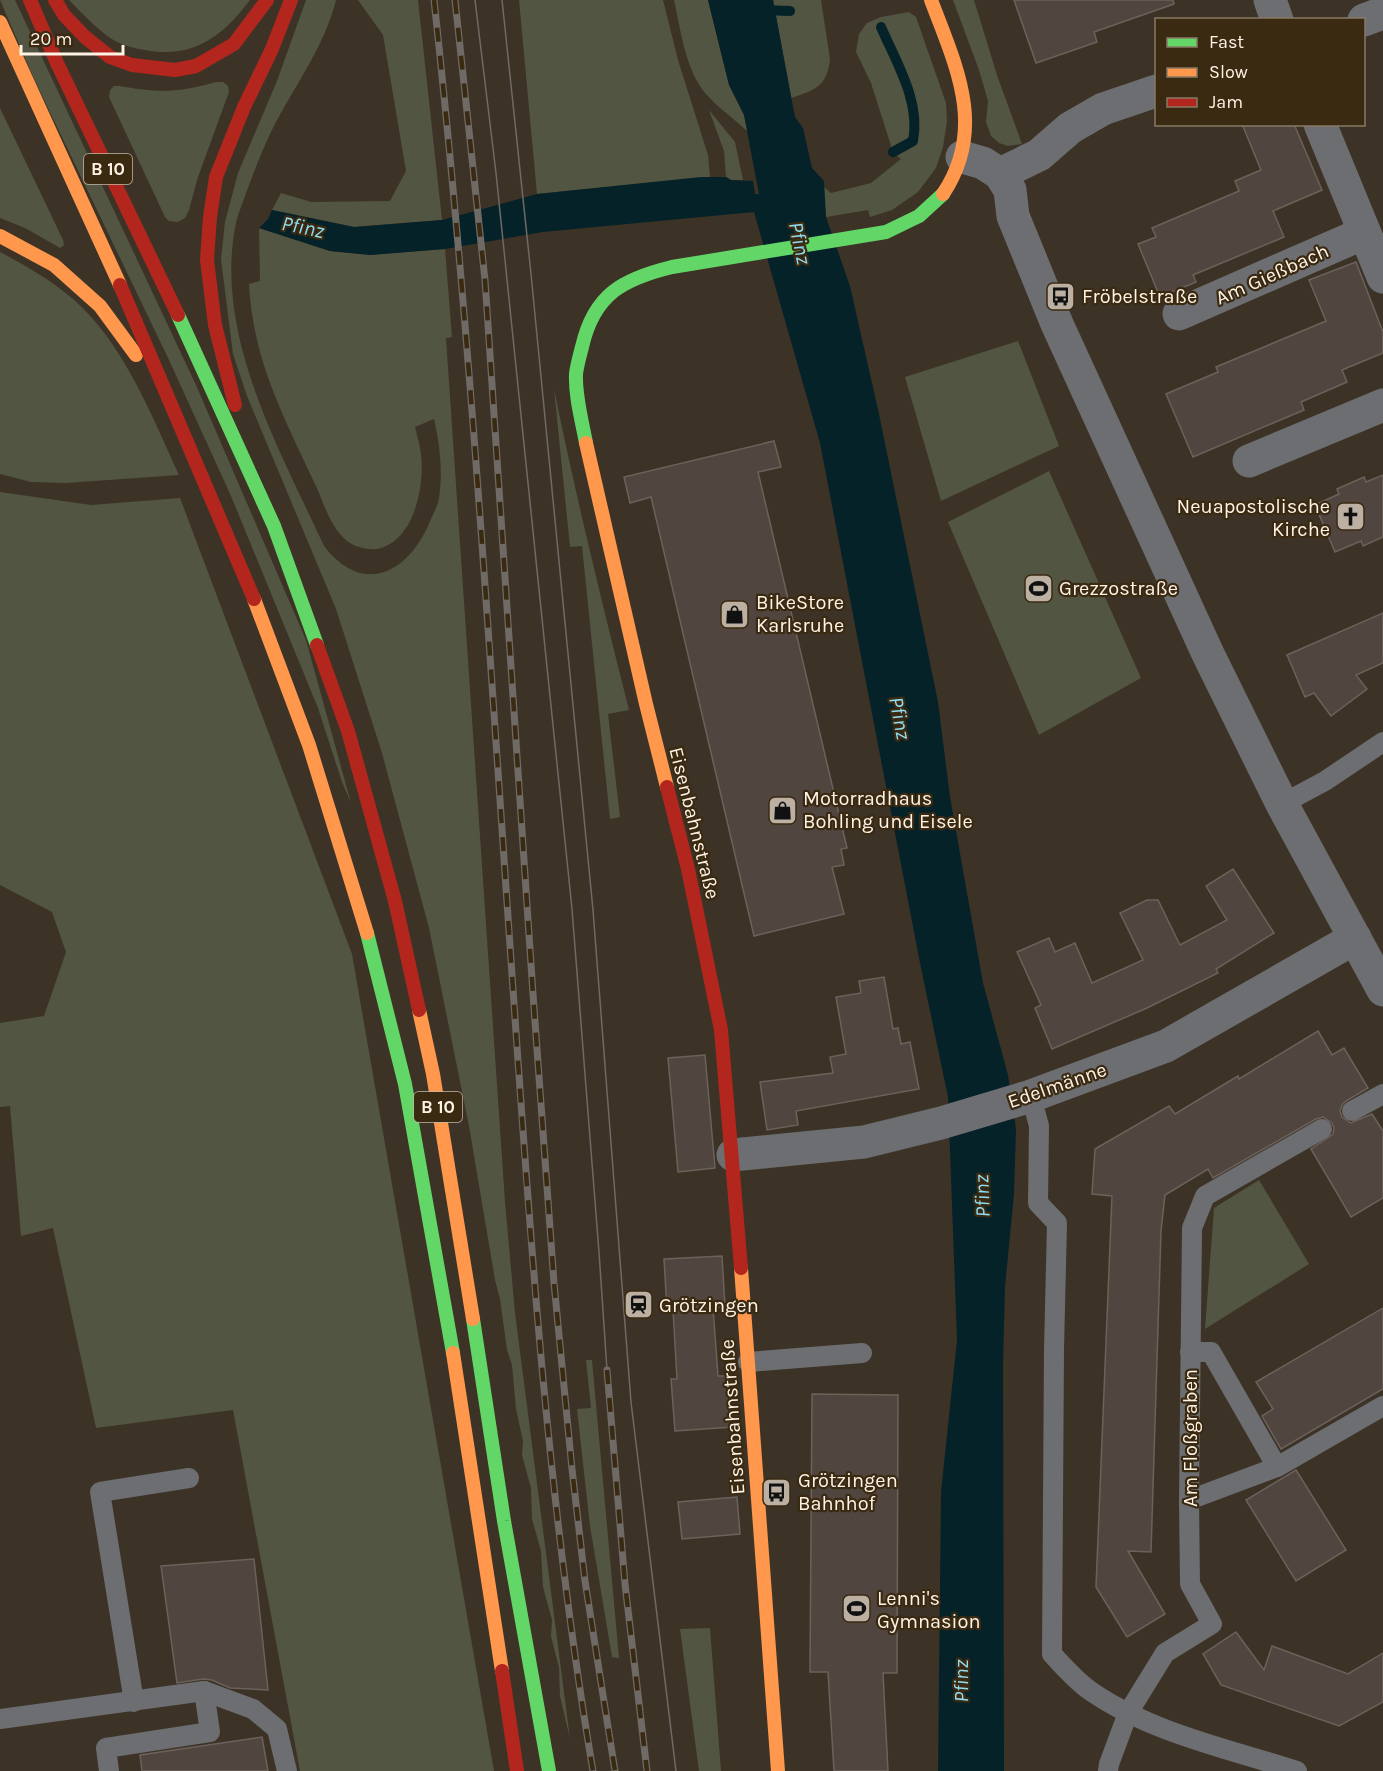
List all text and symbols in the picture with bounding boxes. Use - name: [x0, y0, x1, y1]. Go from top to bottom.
- scale bar: [21, 18, 123, 56]
- legend: [1155, 18, 1365, 126]
- text: 20 m: [30, 28, 72, 50]
- text: Fast: [1209, 31, 1244, 53]
- text: Slow: [1209, 61, 1248, 83]
- text: Jam: [1209, 91, 1243, 113]
- road number: B 10: [84, 154, 132, 184]
- water label: Pfinz: [279, 211, 327, 243]
- water label: Pfinz: [784, 219, 816, 267]
- street label: Am Gießbach: [1212, 239, 1332, 310]
- bus stop icon: Fröbelstraße: [1045, 280, 1077, 312]
- place label: Fröbelstraße: [1082, 285, 1197, 308]
- place label: Neuapostolische Kirche: [1177, 495, 1330, 541]
- church icon: Neuapostolische Kirche: [1335, 501, 1367, 533]
- sports icon: Grezzostraße: [1022, 572, 1054, 604]
- place label: Grezzostraße: [1059, 577, 1178, 600]
- place label: BikeStore Karlsruhe: [756, 591, 844, 637]
- shop icon: BikeStore Karlsruhe: [719, 598, 751, 630]
- water label: Pfinz: [884, 695, 916, 741]
- street label: Eisenbahnstraße: [665, 745, 725, 902]
- place label: Motorradhaus Bohling und Eisele: [803, 787, 973, 833]
- shop icon: Motorradhaus Bohling und Eisele: [766, 794, 798, 826]
- street label: Edelmänne: [1005, 1058, 1110, 1113]
- road number: B 10: [414, 1092, 462, 1122]
- water label: Pfinz: [969, 1174, 995, 1218]
- station icon: Grötzingen: [622, 1289, 654, 1321]
- place label: Grötzingen: [659, 1294, 759, 1317]
- street label: Eisenbahnstraße: [716, 1338, 749, 1496]
- street label: Am Floßgraben: [1179, 1369, 1202, 1507]
- place label: Grötzingen Bahnhof: [798, 1469, 898, 1515]
- bus stop icon: Grötzingen Bahnhof: [761, 1476, 793, 1508]
- place label: Lenni's Gymnasion: [877, 1587, 980, 1633]
- sports icon: Lenni's Gymnasion: [840, 1593, 872, 1625]
- water label: Pfinz: [949, 1659, 973, 1703]

